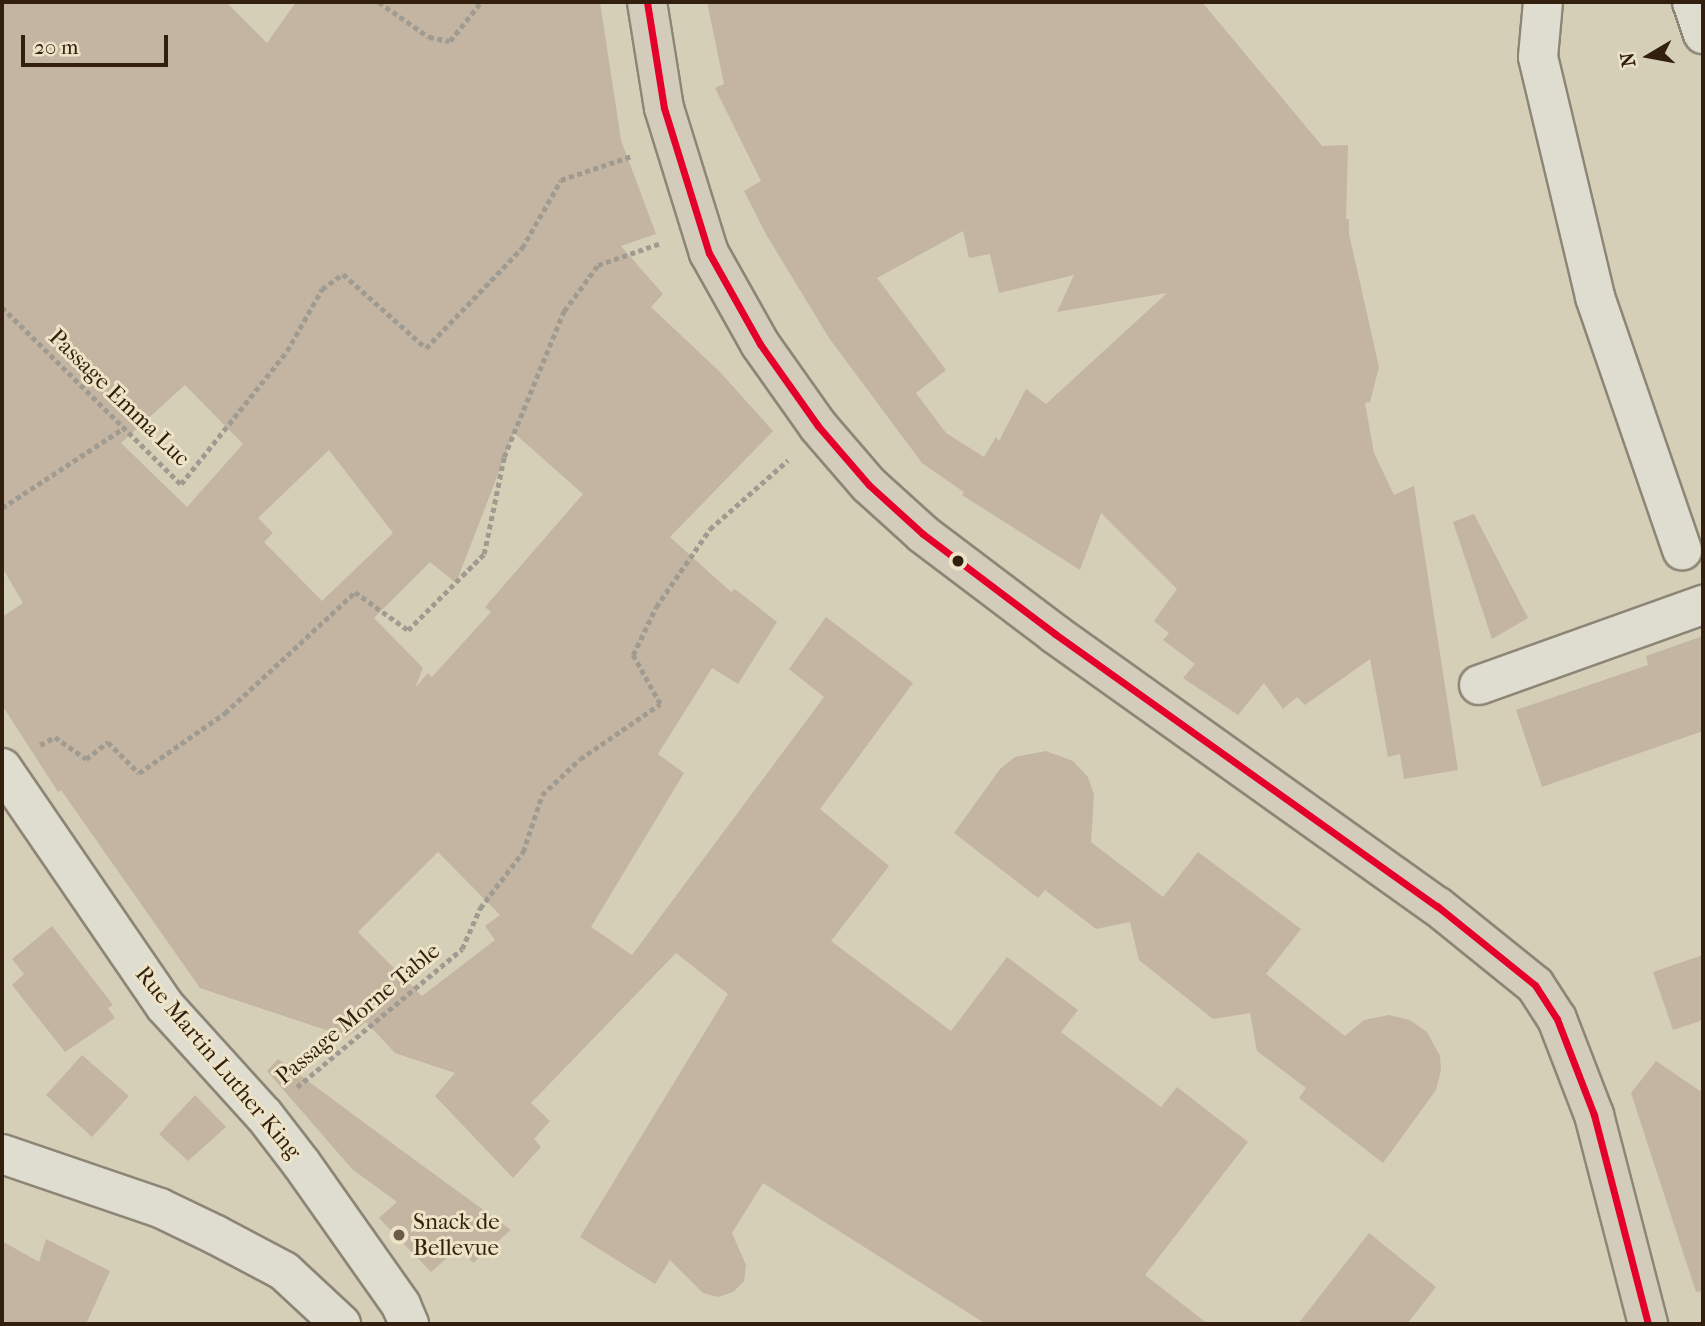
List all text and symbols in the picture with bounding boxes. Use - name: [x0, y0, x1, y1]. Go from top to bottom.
- scale bar: [24, 21, 172, 65]
- north arrow: [1614, 21, 1684, 91]
- text: 20 m: [34, 35, 78, 59]
- text: N: [1616, 51, 1640, 69]
- street label: Passage Emma Luc: [43, 324, 195, 472]
- unlabelled marker: [951, 554, 965, 568]
- street label: Passage Morne Table: [270, 937, 446, 1091]
- street label: Rue Martin Luther King: [129, 961, 307, 1165]
- place label: Snack de Bellevue: [413, 1208, 500, 1262]
- marker: Snack de Bellevue: [391, 1227, 407, 1243]

